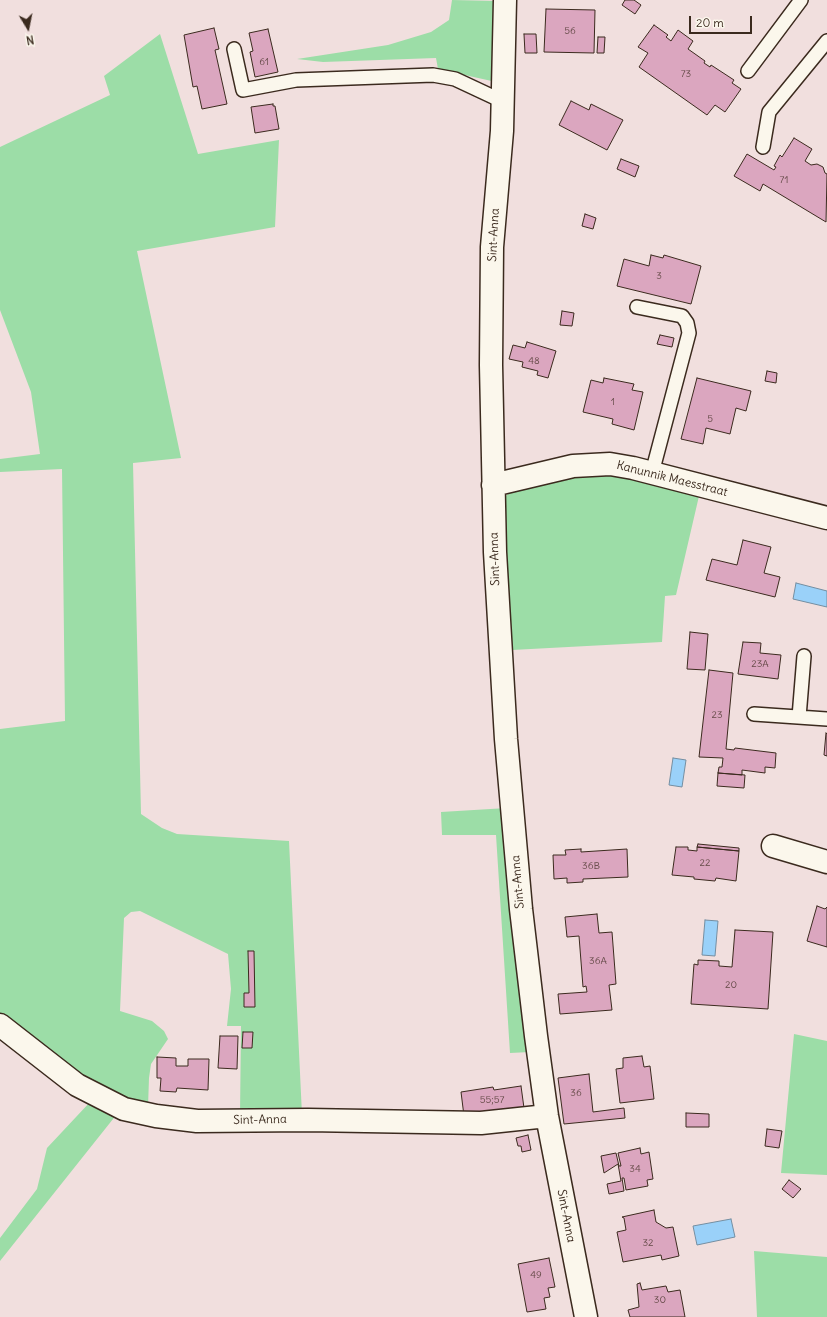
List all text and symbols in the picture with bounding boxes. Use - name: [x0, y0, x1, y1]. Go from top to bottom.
- north arrow: [8, 8, 48, 48]
- scale bar: [691, 8, 754, 34]
- text: 20 m: [696, 15, 724, 30]
- house number: 56: [564, 25, 576, 37]
- text: N: [25, 32, 35, 47]
- house number: 61: [259, 56, 269, 68]
- house number: 73: [681, 68, 691, 80]
- house number: 71: [780, 174, 788, 186]
- street label: Sint-Anna: [485, 208, 503, 262]
- house number: 3: [656, 270, 662, 282]
- house number: 48: [528, 355, 540, 367]
- house number: 1: [611, 396, 615, 408]
- house number: 5: [707, 413, 713, 425]
- street label: Kanunnik Maesstraat: [615, 458, 729, 500]
- street label: Sint-Anna: [487, 532, 503, 586]
- house number: 23A: [751, 658, 769, 670]
- house number: 23: [711, 709, 723, 721]
- street label: Sint-Anna: [508, 855, 528, 909]
- house number: 22: [700, 857, 710, 869]
- house number: 36B: [582, 860, 600, 872]
- house number: 36A: [589, 955, 607, 967]
- house number: 20: [725, 979, 737, 991]
- house number: 36: [570, 1087, 582, 1099]
- house number: 55;57: [480, 1094, 504, 1106]
- street label: Sint-Anna: [233, 1112, 287, 1128]
- house number: 34: [629, 1163, 641, 1175]
- street label: Sint-Anna: [554, 1188, 578, 1244]
- house number: 32: [642, 1237, 654, 1249]
- house number: 49: [530, 1269, 542, 1281]
- house number: 30: [654, 1294, 666, 1306]

